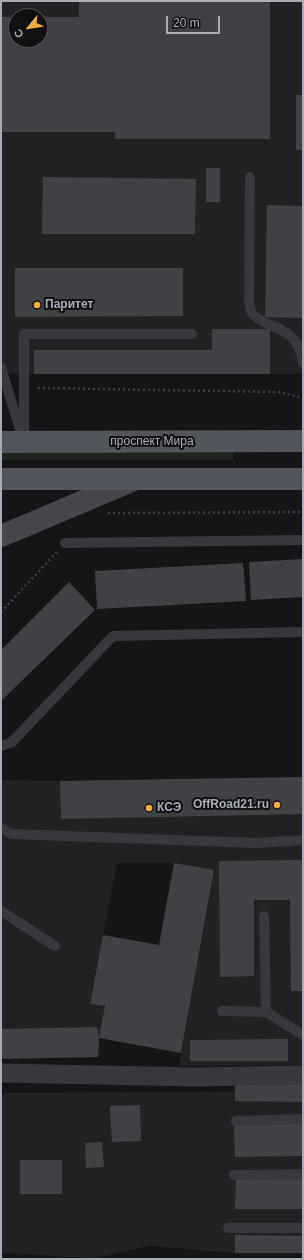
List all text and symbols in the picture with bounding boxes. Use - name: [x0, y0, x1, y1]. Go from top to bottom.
- north arrow: [8, 8, 48, 48]
- scale bar: [168, 8, 222, 34]
- text: 20 m: [173, 16, 200, 30]
- text: С: [11, 27, 26, 40]
- place label: Паритет: [45, 298, 93, 312]
- marker: Паритет: [32, 300, 42, 310]
- street label: проспект Мира: [110, 435, 194, 449]
- place label: OffRoad21.ru: [193, 798, 269, 812]
- marker: OffRoad21.ru: [272, 800, 282, 810]
- place label: КСЭ: [157, 801, 181, 815]
- marker: КСЭ: [144, 803, 154, 813]

